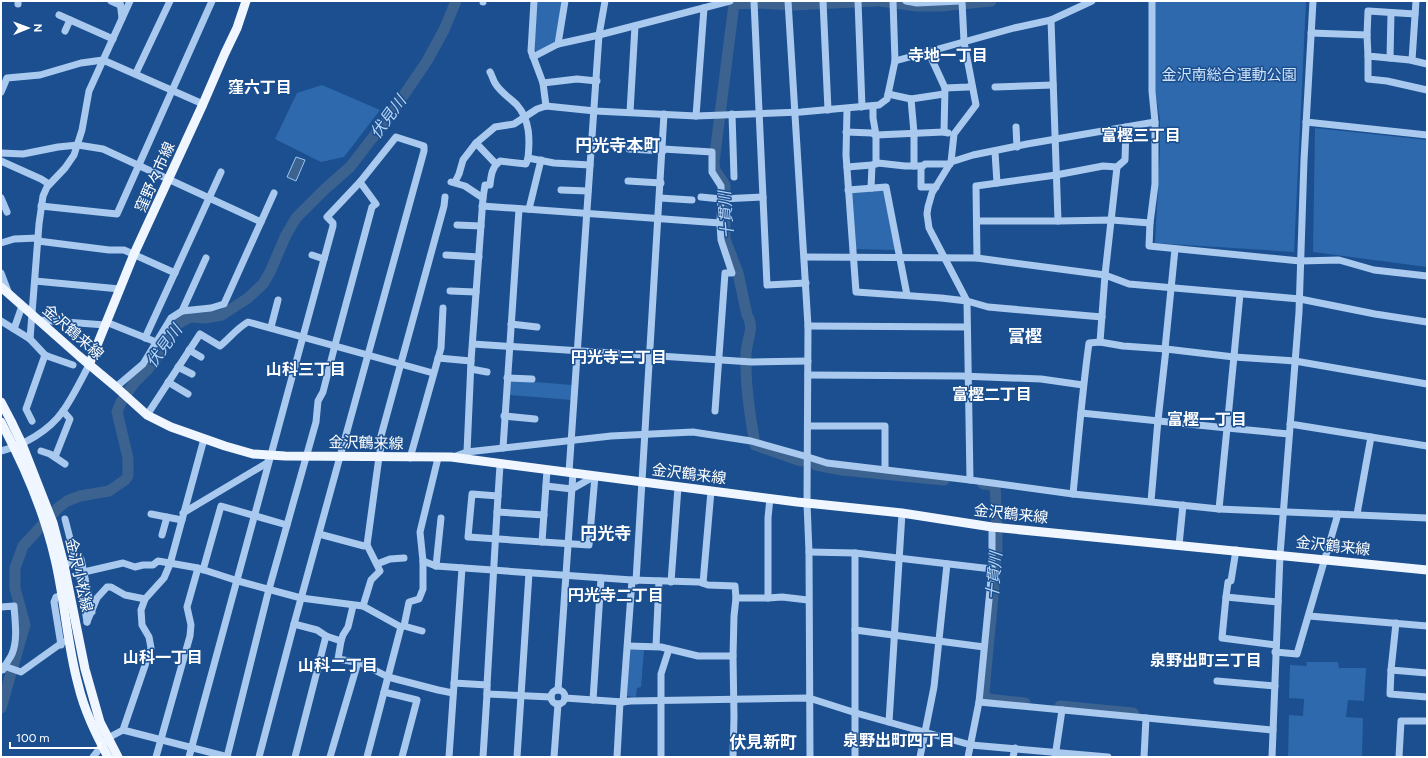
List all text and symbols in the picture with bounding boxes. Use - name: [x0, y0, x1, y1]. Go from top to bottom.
- north arrow: [8, 8, 48, 48]
- text: N: [31, 23, 44, 32]
- district label: 寺地一丁目: [908, 46, 988, 65]
- park label: 金沢南総合運動公園: [1161, 66, 1297, 84]
- district label: 窪六丁目: [228, 78, 292, 97]
- water label: 伏見川: [366, 90, 411, 142]
- district label: 富樫三丁目: [1101, 126, 1181, 145]
- district label: 円光寺本町: [576, 135, 661, 155]
- street label: 窪野々市線: [132, 139, 178, 215]
- water label: 十貫川: [715, 188, 737, 240]
- street label: 金沢鶴来線: [39, 301, 107, 363]
- water label: 伏見川: [142, 319, 187, 371]
- district label: 富樫: [1008, 326, 1042, 346]
- district label: 円光寺三丁目: [571, 348, 667, 367]
- district label: 山科三丁目: [266, 360, 346, 379]
- district label: 富樫二丁目: [952, 385, 1032, 404]
- district label: 富樫一丁目: [1167, 410, 1247, 429]
- street label: 金沢鶴来線: [328, 433, 404, 453]
- street label: 金沢鶴来線: [651, 460, 727, 488]
- street label: 金沢鶴来線: [973, 501, 1049, 527]
- district label: 円光寺: [581, 523, 632, 543]
- street label: 金沢鶴来線: [1295, 533, 1371, 559]
- street label: 金沢小松線: [62, 536, 96, 614]
- water label: 十貫川: [982, 549, 1006, 601]
- district label: 円光寺二丁目: [568, 586, 664, 605]
- district label: 山科一丁目: [123, 648, 203, 667]
- district label: 泉野出町三丁目: [1150, 651, 1262, 670]
- district label: 山科二丁目: [298, 656, 378, 675]
- scale bar: [10, 724, 100, 750]
- text: 100 m: [16, 731, 50, 745]
- district label: 泉野出町四丁目: [843, 731, 955, 750]
- district label: 伏見新町: [729, 732, 797, 752]

